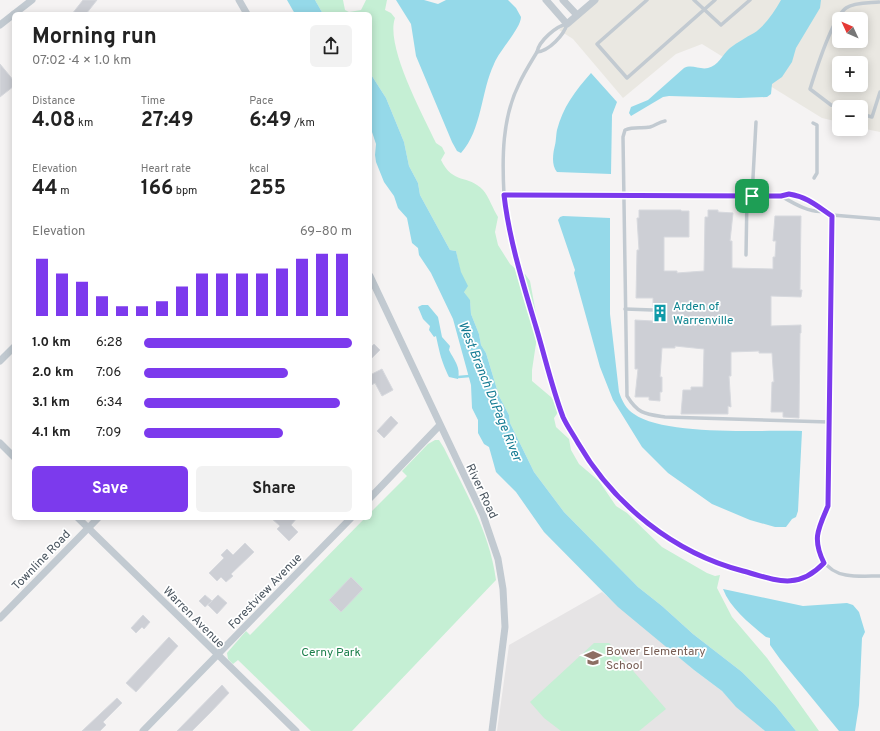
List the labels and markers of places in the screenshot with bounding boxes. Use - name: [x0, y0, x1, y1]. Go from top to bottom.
- pin: [735, 179, 769, 213]
- place label: Arden of Warrenville: [673, 299, 733, 329]
- building icon: Arden of Warrenville: [650, 303, 670, 323]
- place label: Bower Elementary School: [606, 644, 706, 674]
- school or university icon: Bower Elementary School: [583, 648, 603, 668]

